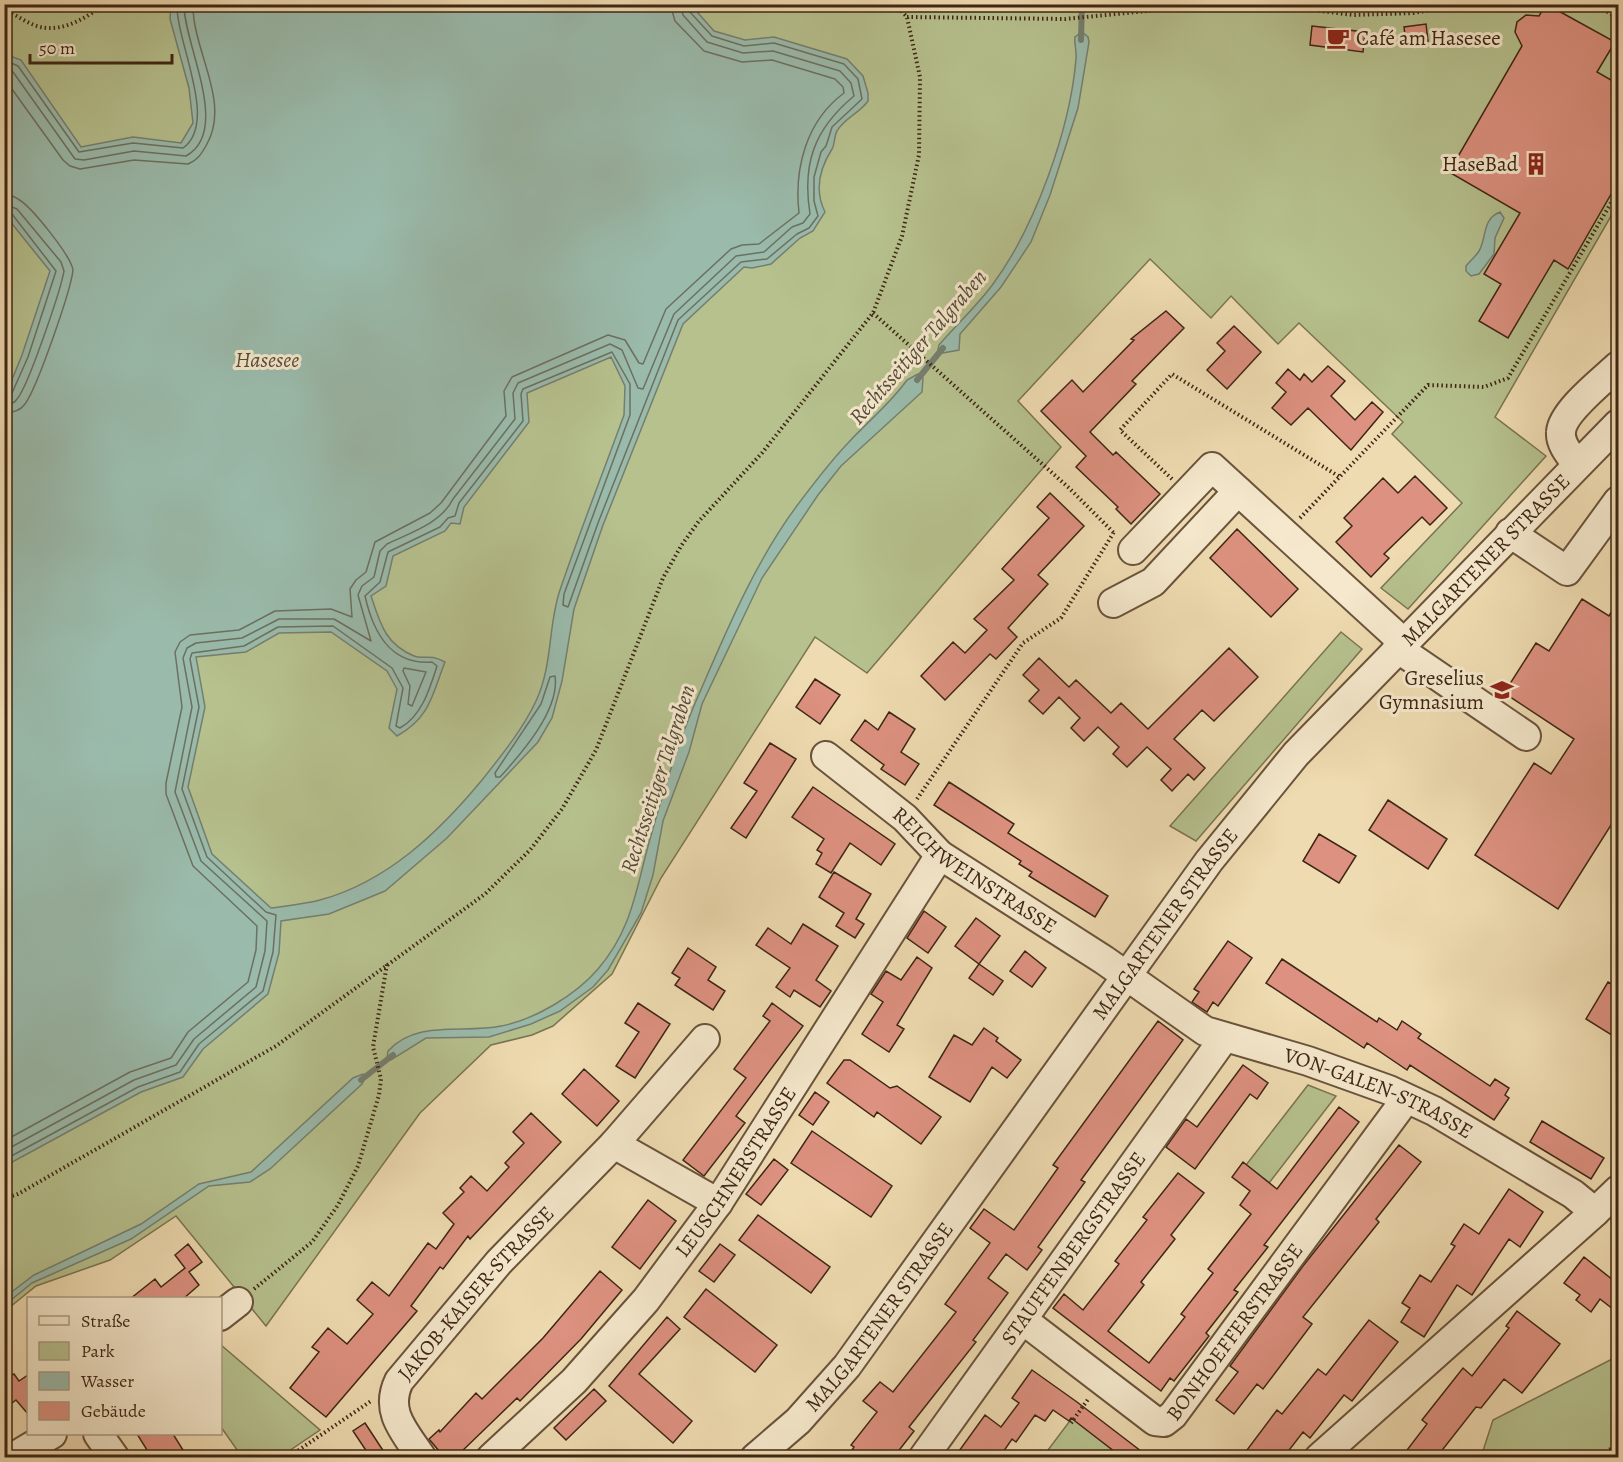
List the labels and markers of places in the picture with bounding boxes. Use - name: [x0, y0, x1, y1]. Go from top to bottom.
- place label: Café am Hasesee: [1356, 24, 1501, 52]
- cafe icon: Café am Hasesee: [1325, 25, 1351, 51]
- place label: HaseBad: [1442, 150, 1519, 178]
- building icon: HaseBad: [1523, 151, 1549, 177]
- place label: Greselius Gymnasium: [1379, 664, 1484, 716]
- school or university icon: Greselius Gymnasium: [1489, 677, 1515, 703]

